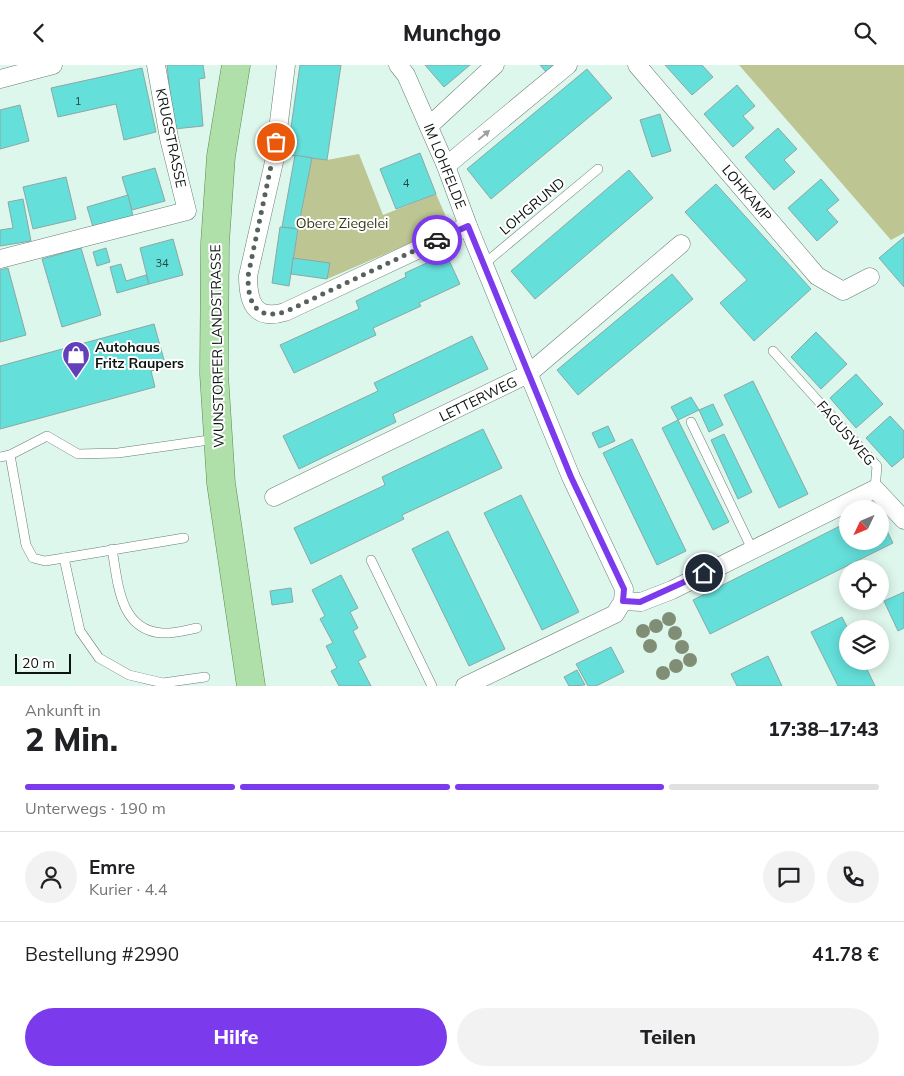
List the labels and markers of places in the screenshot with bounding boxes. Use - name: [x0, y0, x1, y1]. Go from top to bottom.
- pin: [255, 121, 297, 163]
- place label: Autohaus Fritz Raupers: [95, 338, 184, 372]
- shop icon: Autohaus Fritz Raupers: [61, 340, 91, 379]
- pin: [683, 552, 725, 594]

